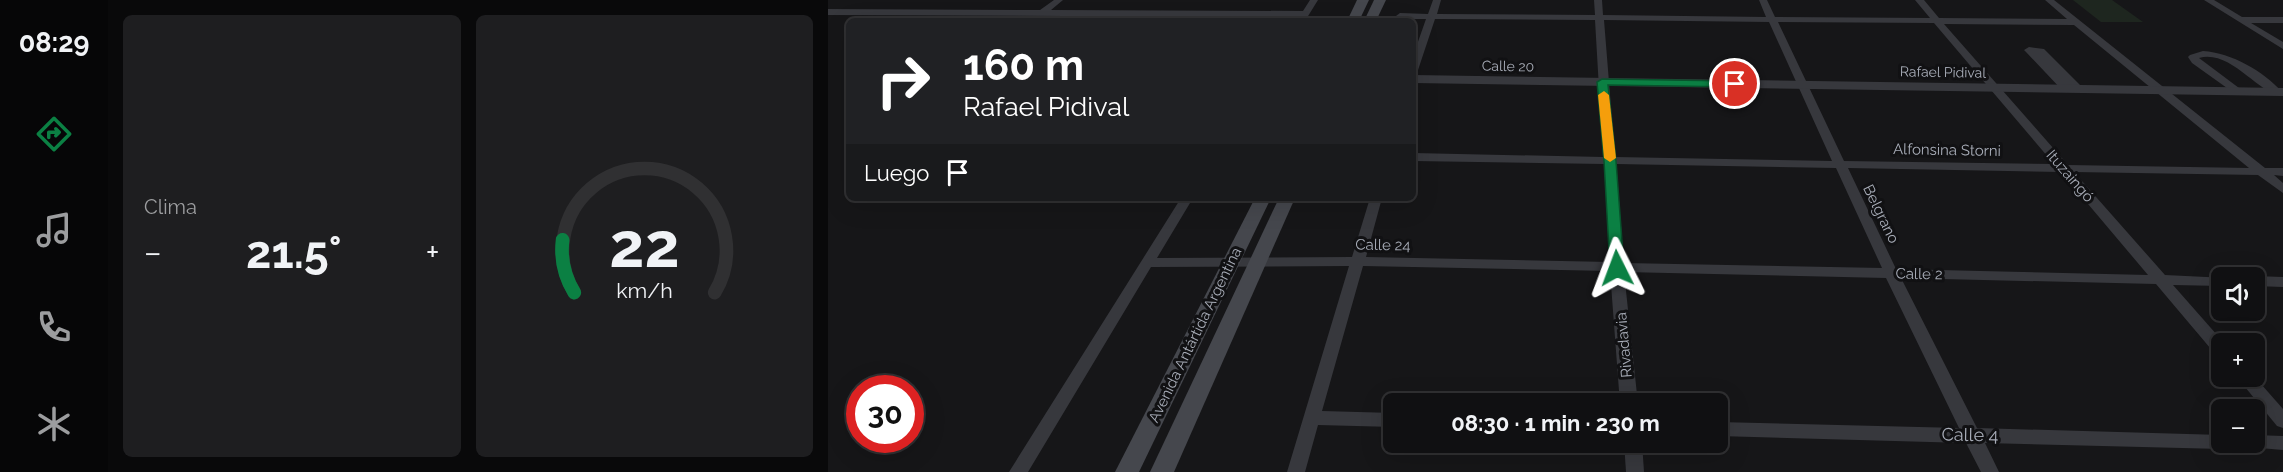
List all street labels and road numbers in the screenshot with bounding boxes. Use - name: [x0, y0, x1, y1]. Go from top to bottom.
- street label: Calle 20: [1482, 58, 1534, 74]
- street label: Rafael Pidival: [1900, 63, 1986, 81]
- street label: Alfonsina Storni: [1893, 140, 2001, 160]
- street label: Ituzaingó: [2042, 146, 2098, 206]
- street label: Belgrano: [1859, 182, 1903, 246]
- street label: Calle 24: [1355, 236, 1411, 254]
- street label: Avenida Antártida Argentina: [1145, 244, 1245, 426]
- street label: Calle 2: [1895, 265, 1943, 283]
- street label: Rivadavia: [1612, 312, 1636, 378]
- street label: Calle 4: [1941, 424, 1999, 445]

